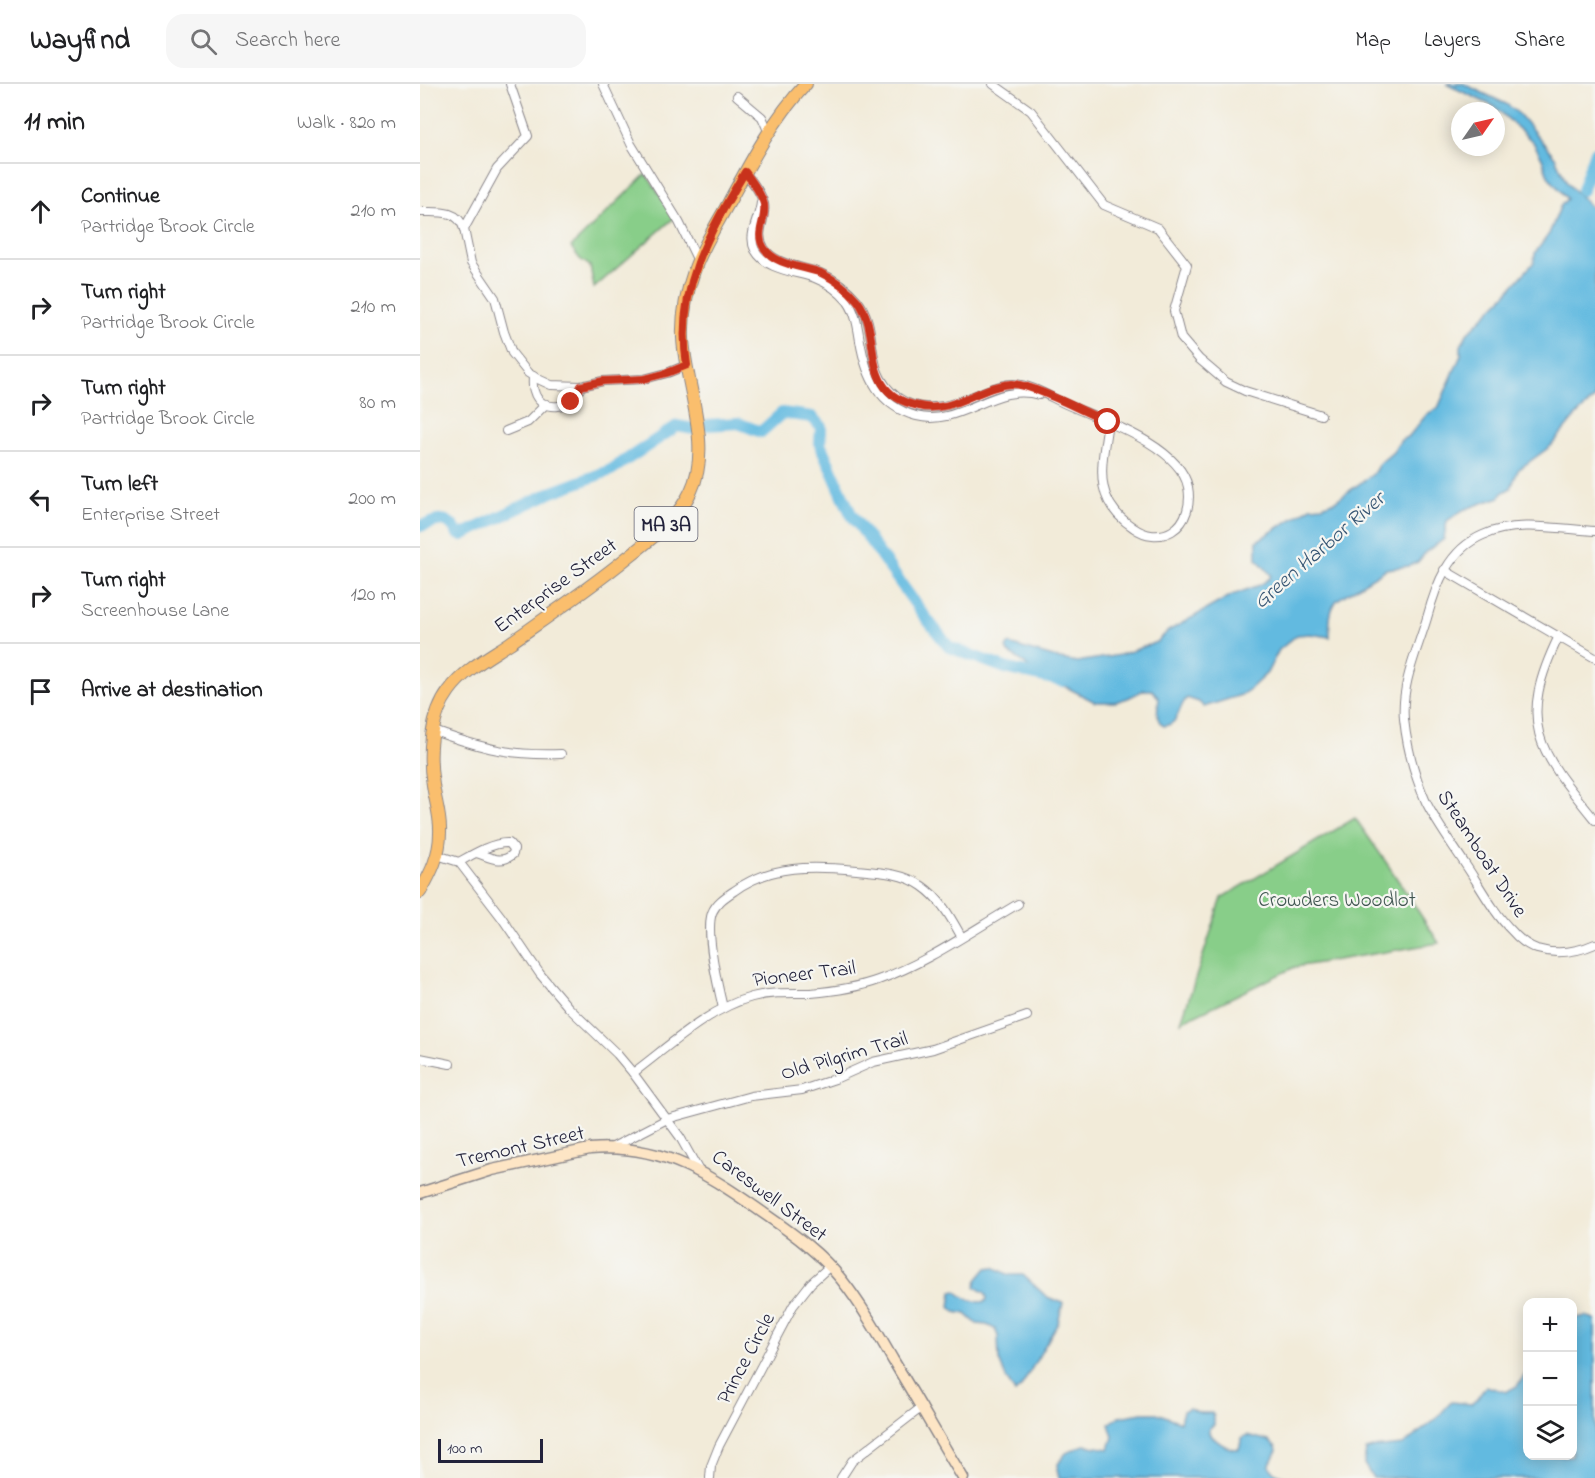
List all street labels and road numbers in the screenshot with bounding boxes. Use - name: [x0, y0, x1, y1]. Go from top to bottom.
- road number: MA 3A: [634, 507, 698, 541]
- street label: Enterprise Street: [488, 532, 624, 642]
- street label: Steamboat Drive: [1429, 784, 1534, 924]
- street label: Pioneer Trail: [751, 954, 858, 996]
- street label: Old Pilgrim Trail: [777, 1024, 912, 1091]
- street label: Tremont Street: [453, 1119, 588, 1177]
- street label: Careswell Street: [705, 1143, 833, 1250]
- street label: Prince Circle: [710, 1307, 784, 1410]

